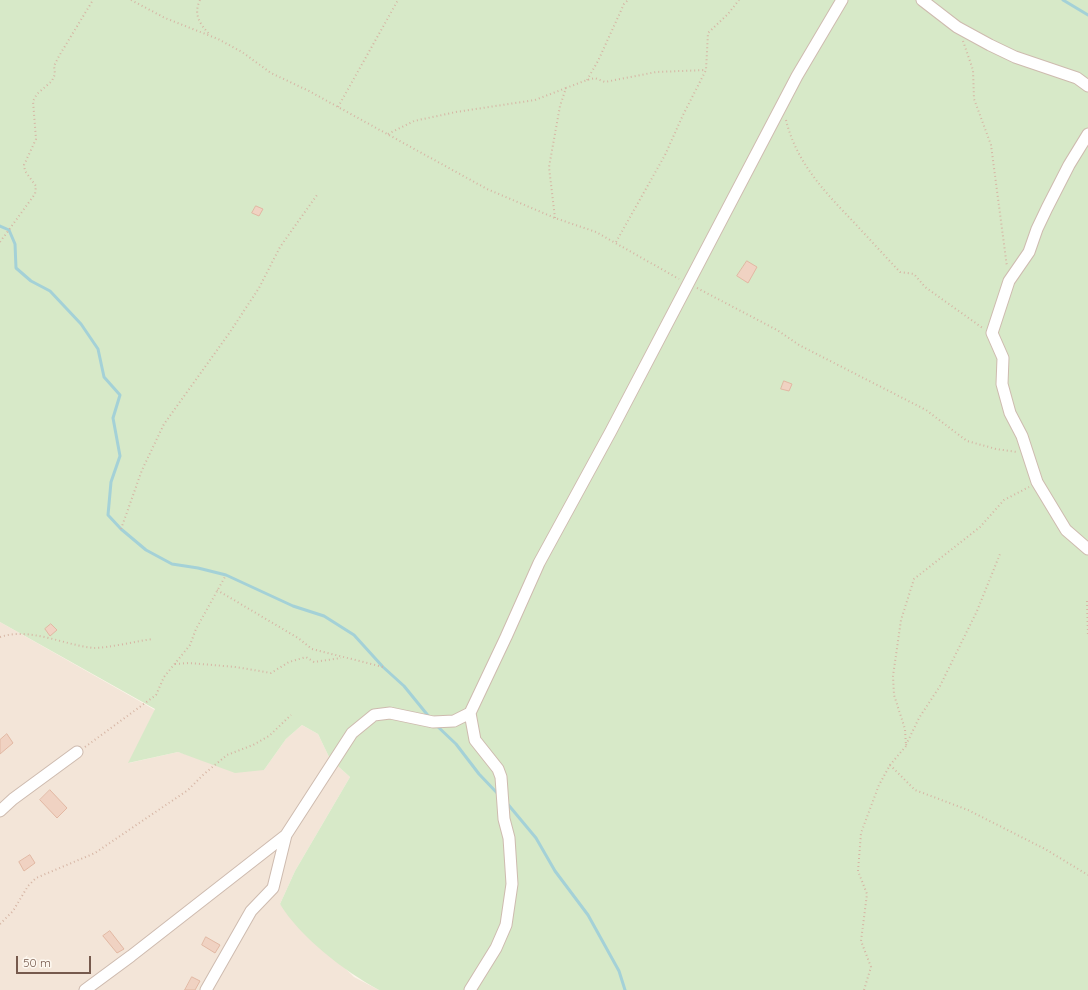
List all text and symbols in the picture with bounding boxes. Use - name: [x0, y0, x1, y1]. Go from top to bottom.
- scale bar: [18, 948, 93, 974]
- text: 50 m: [23, 955, 51, 970]

